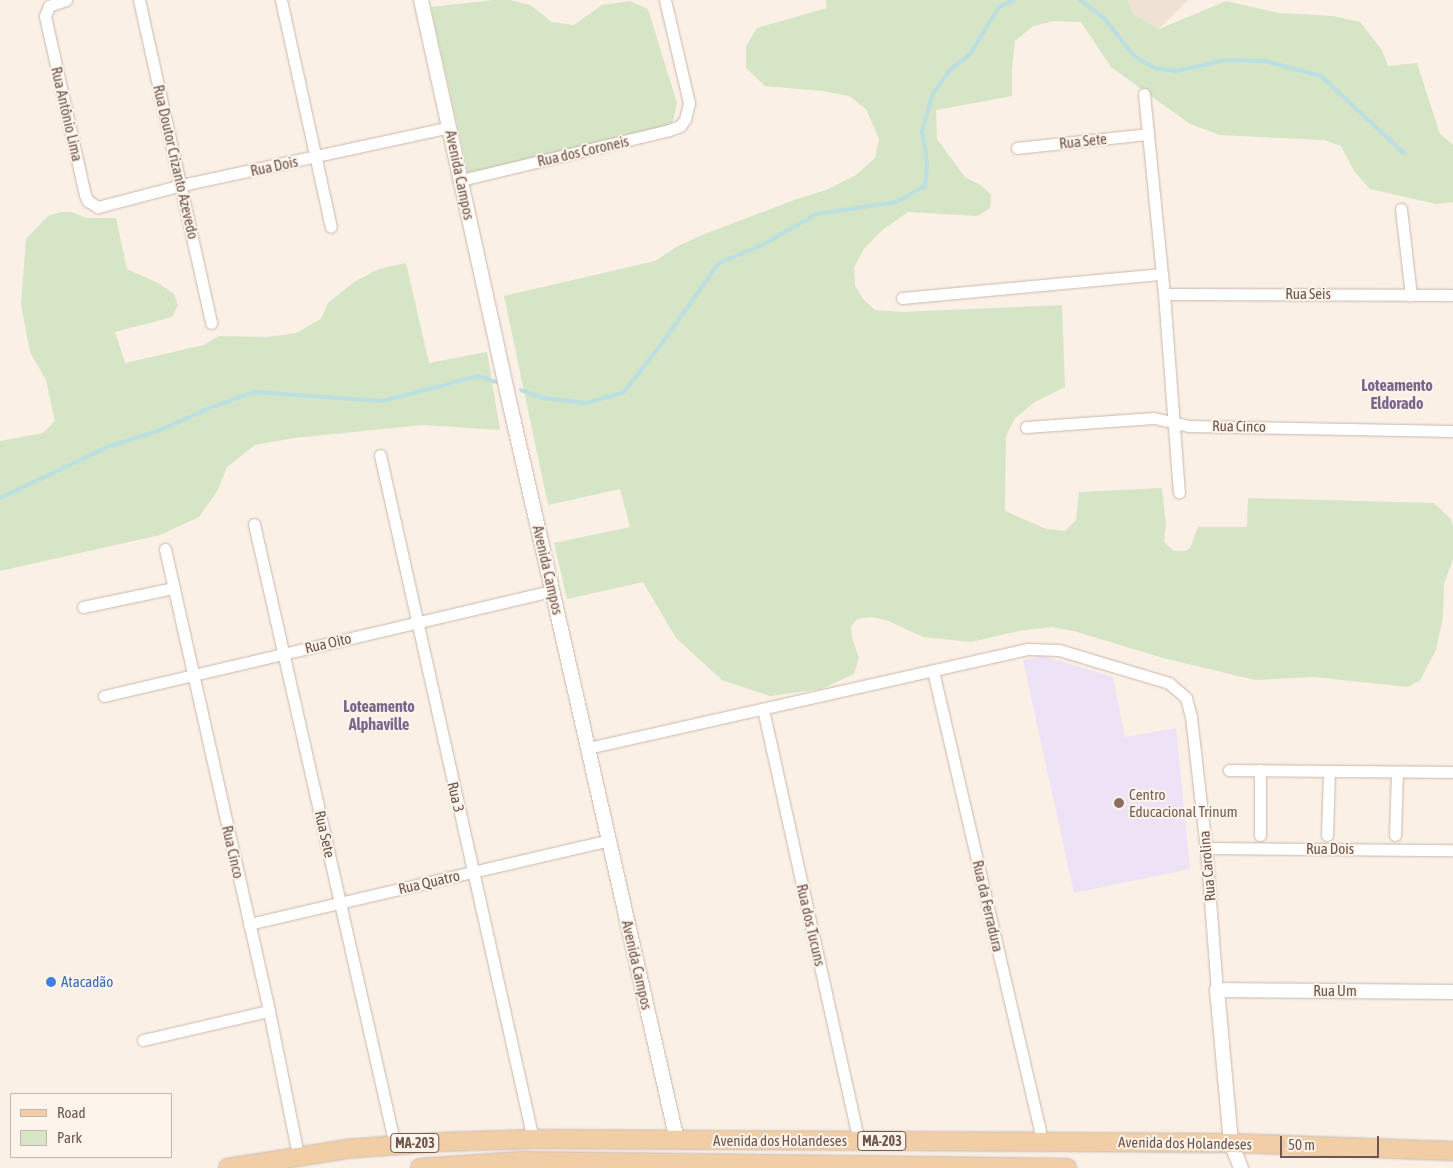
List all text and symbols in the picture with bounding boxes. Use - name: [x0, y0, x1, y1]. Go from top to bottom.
- street label: Rua Antônio Lima: [47, 65, 87, 163]
- street label: Rua Doutor Crizanto Azevedo: [149, 83, 203, 241]
- street label: Avenida Campos: [442, 129, 478, 221]
- street label: Rua Sete: [1058, 130, 1108, 152]
- street label: Rua dos Coroneis: [535, 132, 631, 170]
- street label: Rua Dois: [249, 152, 299, 180]
- street label: Rua Seis: [1285, 285, 1331, 303]
- district label: Loteamento Eldorado: [1361, 375, 1433, 413]
- street label: Rua Cinco: [1212, 417, 1266, 435]
- street label: Avenida Campos: [529, 524, 567, 616]
- street label: Rua Oito: [303, 629, 353, 657]
- district label: Loteamento Alphaville: [343, 696, 415, 734]
- street label: Rua 3: [444, 780, 468, 814]
- place label: Centro Educacional Trinum: [1129, 785, 1237, 820]
- marker: Centro Educacional Trinum: [1113, 797, 1125, 809]
- street label: Rua Sete: [311, 809, 339, 859]
- street label: Rua Cinco: [218, 824, 248, 880]
- street label: Rua Carolina: [1195, 830, 1219, 902]
- street label: Rua Dois: [1306, 840, 1354, 858]
- street label: Rua da Ferradura: [969, 858, 1007, 954]
- street label: Rua Quatro: [397, 866, 461, 898]
- street label: Rua dos Tucuns: [793, 882, 829, 968]
- street label: Avenida Campos: [618, 919, 656, 1011]
- place label: Atacadão: [61, 973, 113, 991]
- marker: Atacadão: [45, 976, 57, 988]
- street label: Rua Um: [1313, 982, 1357, 1000]
- legend: [10, 1093, 172, 1158]
- text: Road: [57, 1104, 86, 1121]
- scale bar: [1283, 1126, 1382, 1158]
- text: Park: [57, 1129, 82, 1146]
- road number: MA-203: [857, 1130, 907, 1152]
- road number: MA-203: [390, 1132, 440, 1154]
- street label: Avenida dos Holandeses: [713, 1132, 847, 1150]
- street label: Avenida dos Holandeses: [1118, 1133, 1252, 1153]
- text: 50 m: [1288, 1136, 1315, 1153]

